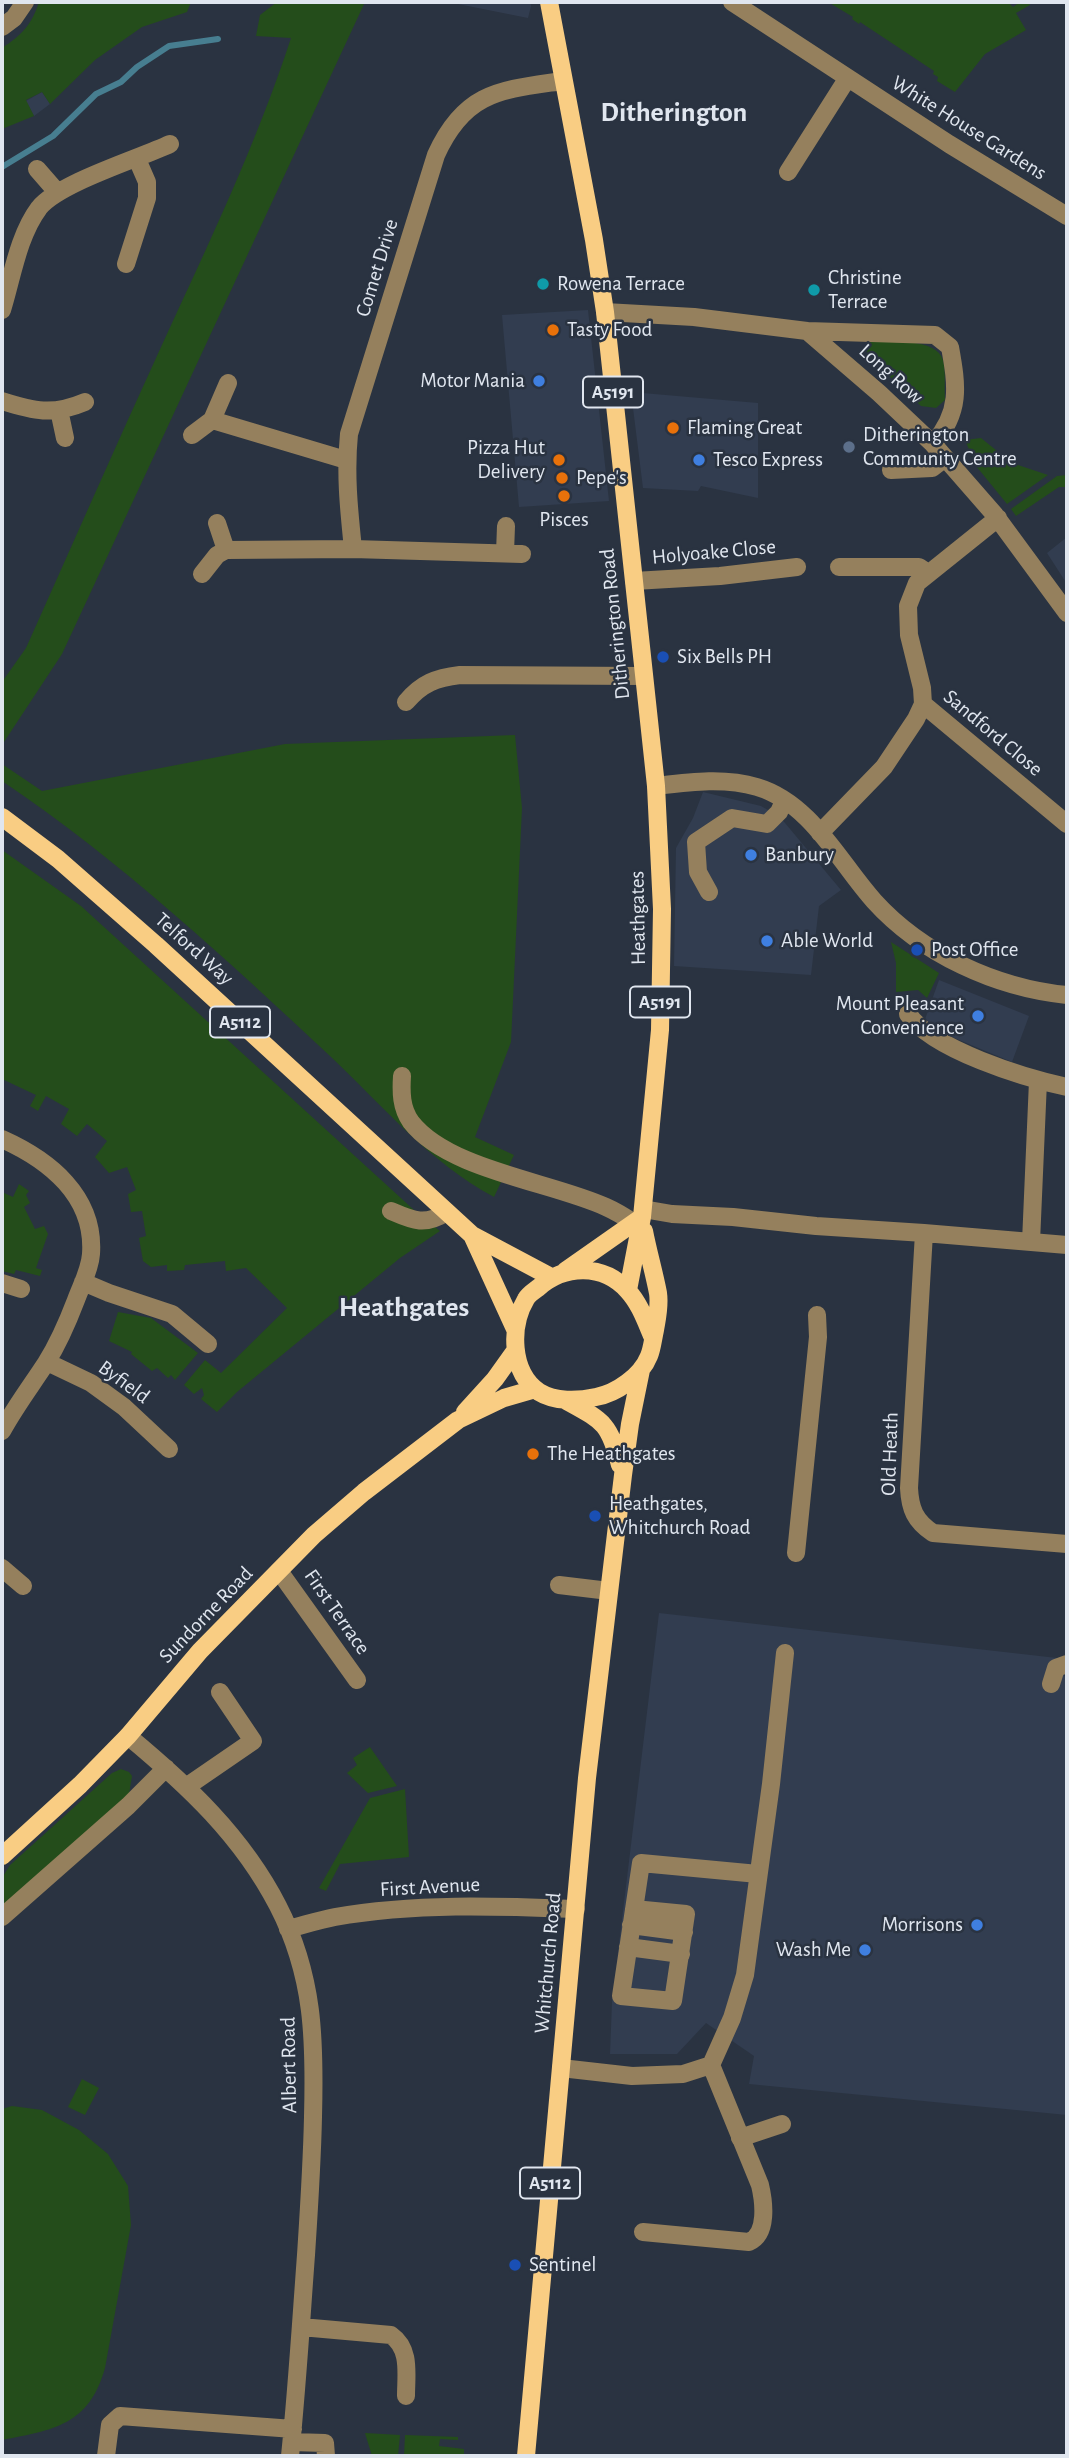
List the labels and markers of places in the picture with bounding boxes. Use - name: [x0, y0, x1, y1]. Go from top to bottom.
- place label: Christine Terrace: [828, 265, 902, 315]
- place label: Rowena Terrace: [557, 271, 685, 297]
- marker: Rowena Terrace: [535, 276, 551, 292]
- marker: Christine Terrace: [806, 282, 822, 298]
- place label: Tasty Food: [567, 317, 652, 343]
- marker: Tasty Food: [545, 322, 561, 338]
- place label: Motor Mania: [420, 368, 525, 394]
- marker: Motor Mania: [531, 373, 547, 389]
- place label: Flaming Great: [687, 415, 802, 441]
- marker: Flaming Great: [665, 420, 681, 436]
- place label: Ditherington Community Centre: [863, 422, 1017, 472]
- place label: Pizza Hut Delivery: [467, 435, 545, 485]
- marker: Ditherington Community Centre: [841, 439, 857, 455]
- place label: Tesco Express: [713, 447, 823, 473]
- marker: Pizza Hut Delivery: [551, 452, 567, 468]
- marker: Tesco Express: [691, 452, 707, 468]
- place label: Pepe's: [576, 465, 627, 491]
- marker: Pepe's: [554, 470, 570, 486]
- marker: Pisces: [556, 488, 572, 504]
- place label: Pisces: [539, 507, 589, 533]
- place label: Six Bells PH: [677, 644, 772, 670]
- marker: Six Bells PH: [655, 649, 671, 665]
- place label: Banbury: [765, 842, 834, 868]
- marker: Banbury: [743, 847, 759, 863]
- place label: Able World: [781, 928, 873, 954]
- marker: Able World: [759, 933, 775, 949]
- place label: Post Office: [931, 937, 1018, 963]
- marker: Post Office: [909, 942, 925, 958]
- place label: Mount Pleasant Convenience: [836, 991, 964, 1041]
- marker: Mount Pleasant Convenience: [970, 1008, 986, 1024]
- place label: The Heathgates: [547, 1441, 676, 1467]
- marker: The Heathgates: [525, 1446, 541, 1462]
- place label: Heathgates, Whitchurch Road: [609, 1491, 750, 1541]
- marker: Heathgates, Whitchurch Road: [587, 1508, 603, 1524]
- place label: Morrisons: [882, 1912, 963, 1938]
- marker: Morrisons: [969, 1917, 985, 1933]
- place label: Wash Me: [776, 1937, 851, 1963]
- marker: Wash Me: [857, 1942, 873, 1958]
- place label: Sentinel: [529, 2252, 596, 2278]
- marker: Sentinel: [507, 2257, 523, 2273]

